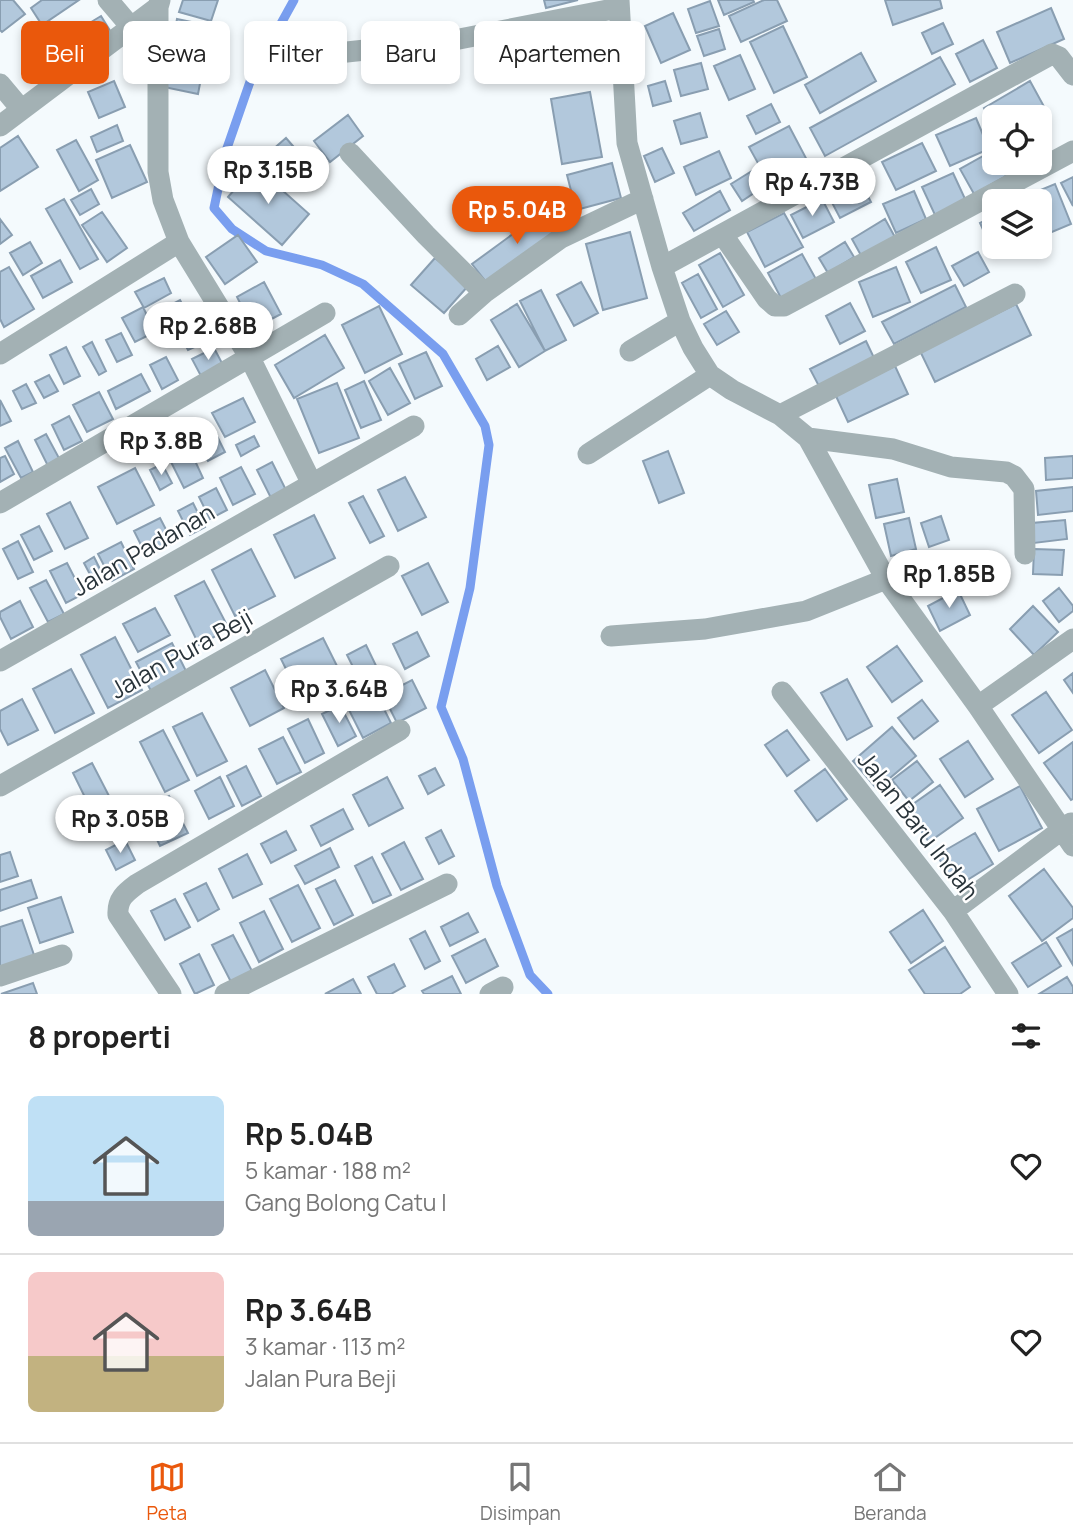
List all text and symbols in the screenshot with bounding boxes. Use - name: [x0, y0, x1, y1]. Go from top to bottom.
- chip: Beli: [21, 21, 109, 84]
- chip: Sewa: [123, 21, 230, 84]
- chip: Filter: [244, 21, 347, 84]
- chip: Baru: [361, 21, 460, 84]
- chip: Apartemen: [474, 21, 645, 84]
- map controls: [982, 105, 1052, 259]
- button: locate: [982, 105, 1052, 175]
- pin: Rp 3.15B: [196, 146, 340, 206]
- text: Rp 3.15B: [223, 153, 313, 185]
- pin: Rp 4.73B: [740, 158, 884, 218]
- text: Rp 4.73B: [765, 165, 859, 197]
- pin: Rp 5.04B: [445, 187, 589, 246]
- button: layers: [982, 189, 1052, 259]
- text: Rp 5.04B: [468, 193, 566, 225]
- pin: Rp 2.68B: [136, 302, 280, 362]
- text: Rp 2.68B: [159, 309, 257, 341]
- pin: Rp 3.8B: [96, 418, 226, 477]
- text: Rp 3.8B: [120, 424, 202, 456]
- street label: Jalan Padanan: [66, 495, 220, 603]
- pin: Rp 1.85B: [877, 550, 1021, 610]
- text: Rp 1.85B: [903, 557, 995, 589]
- street label: Jalan Pura Beji: [104, 600, 258, 706]
- pin: Rp 3.64B: [267, 666, 411, 725]
- text: Rp 3.64B: [290, 672, 388, 704]
- street label: Jalan Baru Indah: [851, 744, 987, 906]
- pin: Rp 3.05B: [48, 796, 192, 855]
- text: Rp 3.05B: [71, 802, 169, 834]
- text: 8 properti: [28, 1016, 171, 1057]
- icon: filters: [1007, 1017, 1045, 1055]
- text: Rp 5.04B: [245, 1113, 373, 1154]
- icon: home: [84, 1124, 168, 1208]
- icon: heart: [1007, 1147, 1045, 1185]
- text: 5 kamar · 188 m²: [245, 1154, 411, 1186]
- text: Gang Bolong Catu I: [245, 1186, 447, 1218]
- text: Rp 3.64B: [245, 1289, 372, 1330]
- icon: home: [84, 1300, 168, 1384]
- icon: heart: [1007, 1323, 1045, 1361]
- text: 3 kamar · 113 m²: [245, 1330, 405, 1362]
- text: Jalan Pura Beji: [245, 1362, 396, 1394]
- tab: Peta: [146, 1458, 187, 1526]
- tab: Disimpan: [480, 1458, 561, 1526]
- tab: Beranda: [854, 1458, 927, 1526]

